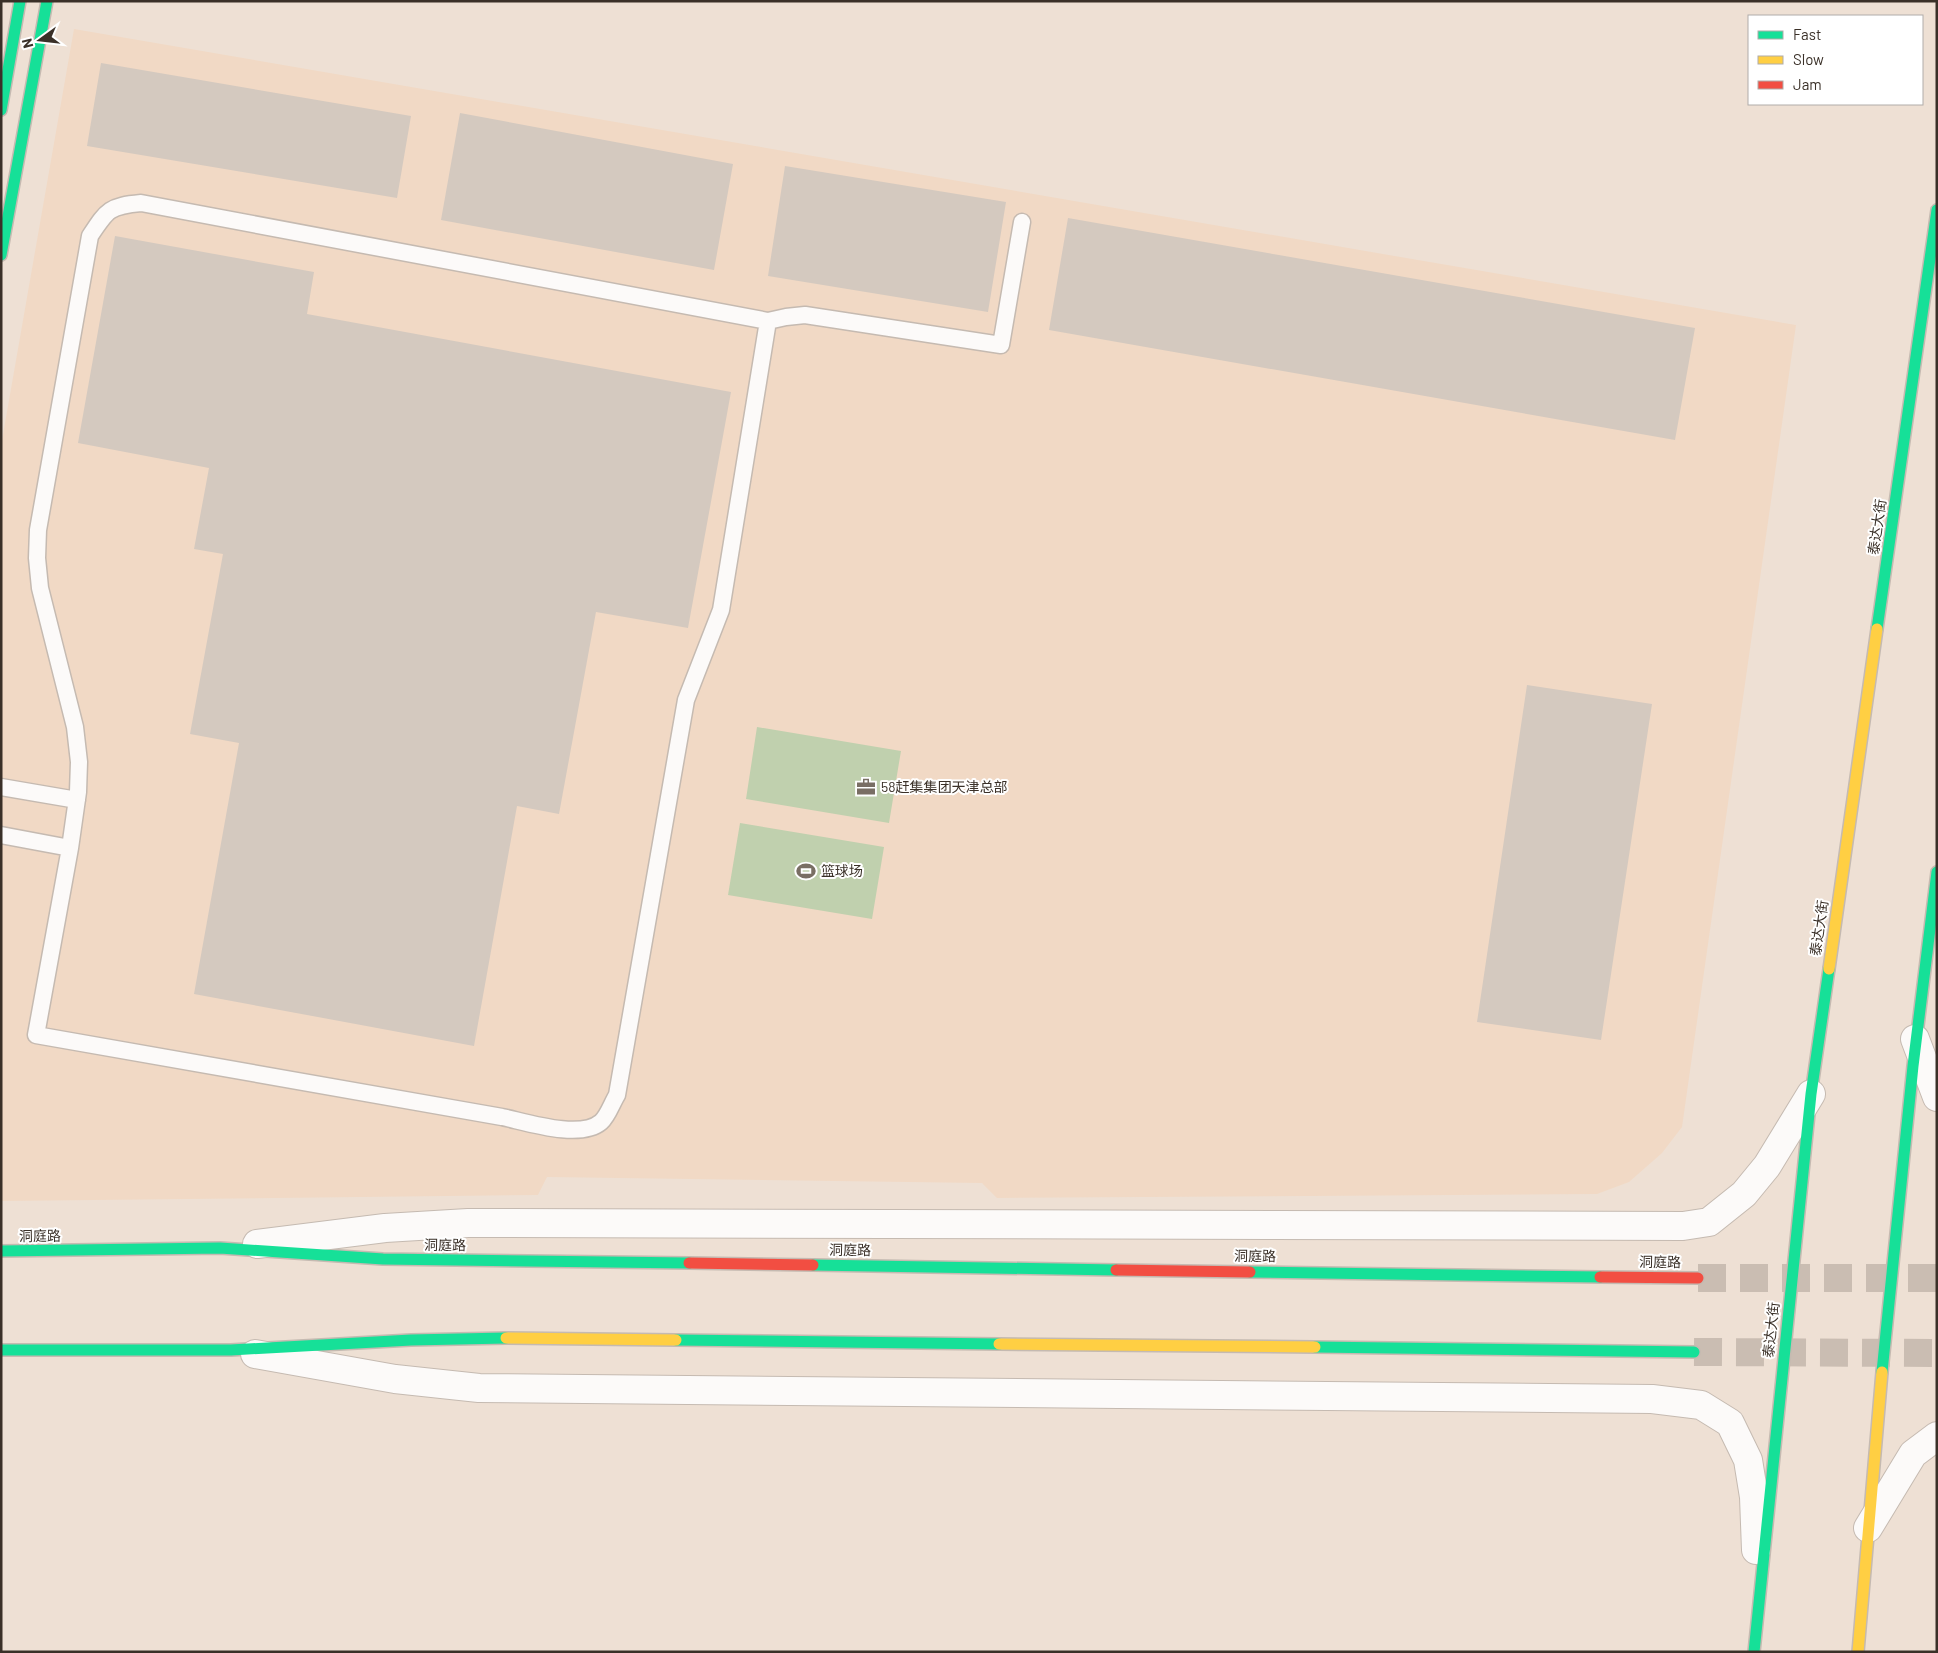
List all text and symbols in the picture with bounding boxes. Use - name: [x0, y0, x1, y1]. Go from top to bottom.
- north arrow: [15, 15, 65, 65]
- legend: [1748, 15, 1923, 105]
- text: Fast: [1793, 25, 1821, 43]
- text: N: [18, 37, 36, 50]
- text: Slow: [1793, 50, 1824, 68]
- text: Jam: [1793, 75, 1822, 93]
- street label: 泰达大街: [1864, 498, 1889, 556]
- office icon: 58赶集集团天津总部: [855, 776, 877, 798]
- place label: 58赶集集团天津总部: [881, 778, 1008, 795]
- sports icon: 篮球场: [795, 860, 817, 882]
- place label: 篮球场: [821, 862, 863, 879]
- street label: 泰达大街: [1806, 899, 1831, 957]
- street label: 洞庭路: [19, 1227, 61, 1244]
- street label: 洞庭路: [424, 1236, 466, 1253]
- street label: 洞庭路: [829, 1241, 871, 1258]
- street label: 洞庭路: [1234, 1247, 1276, 1264]
- street label: 洞庭路: [1639, 1253, 1681, 1270]
- street label: 泰达大街: [1759, 1301, 1782, 1359]

